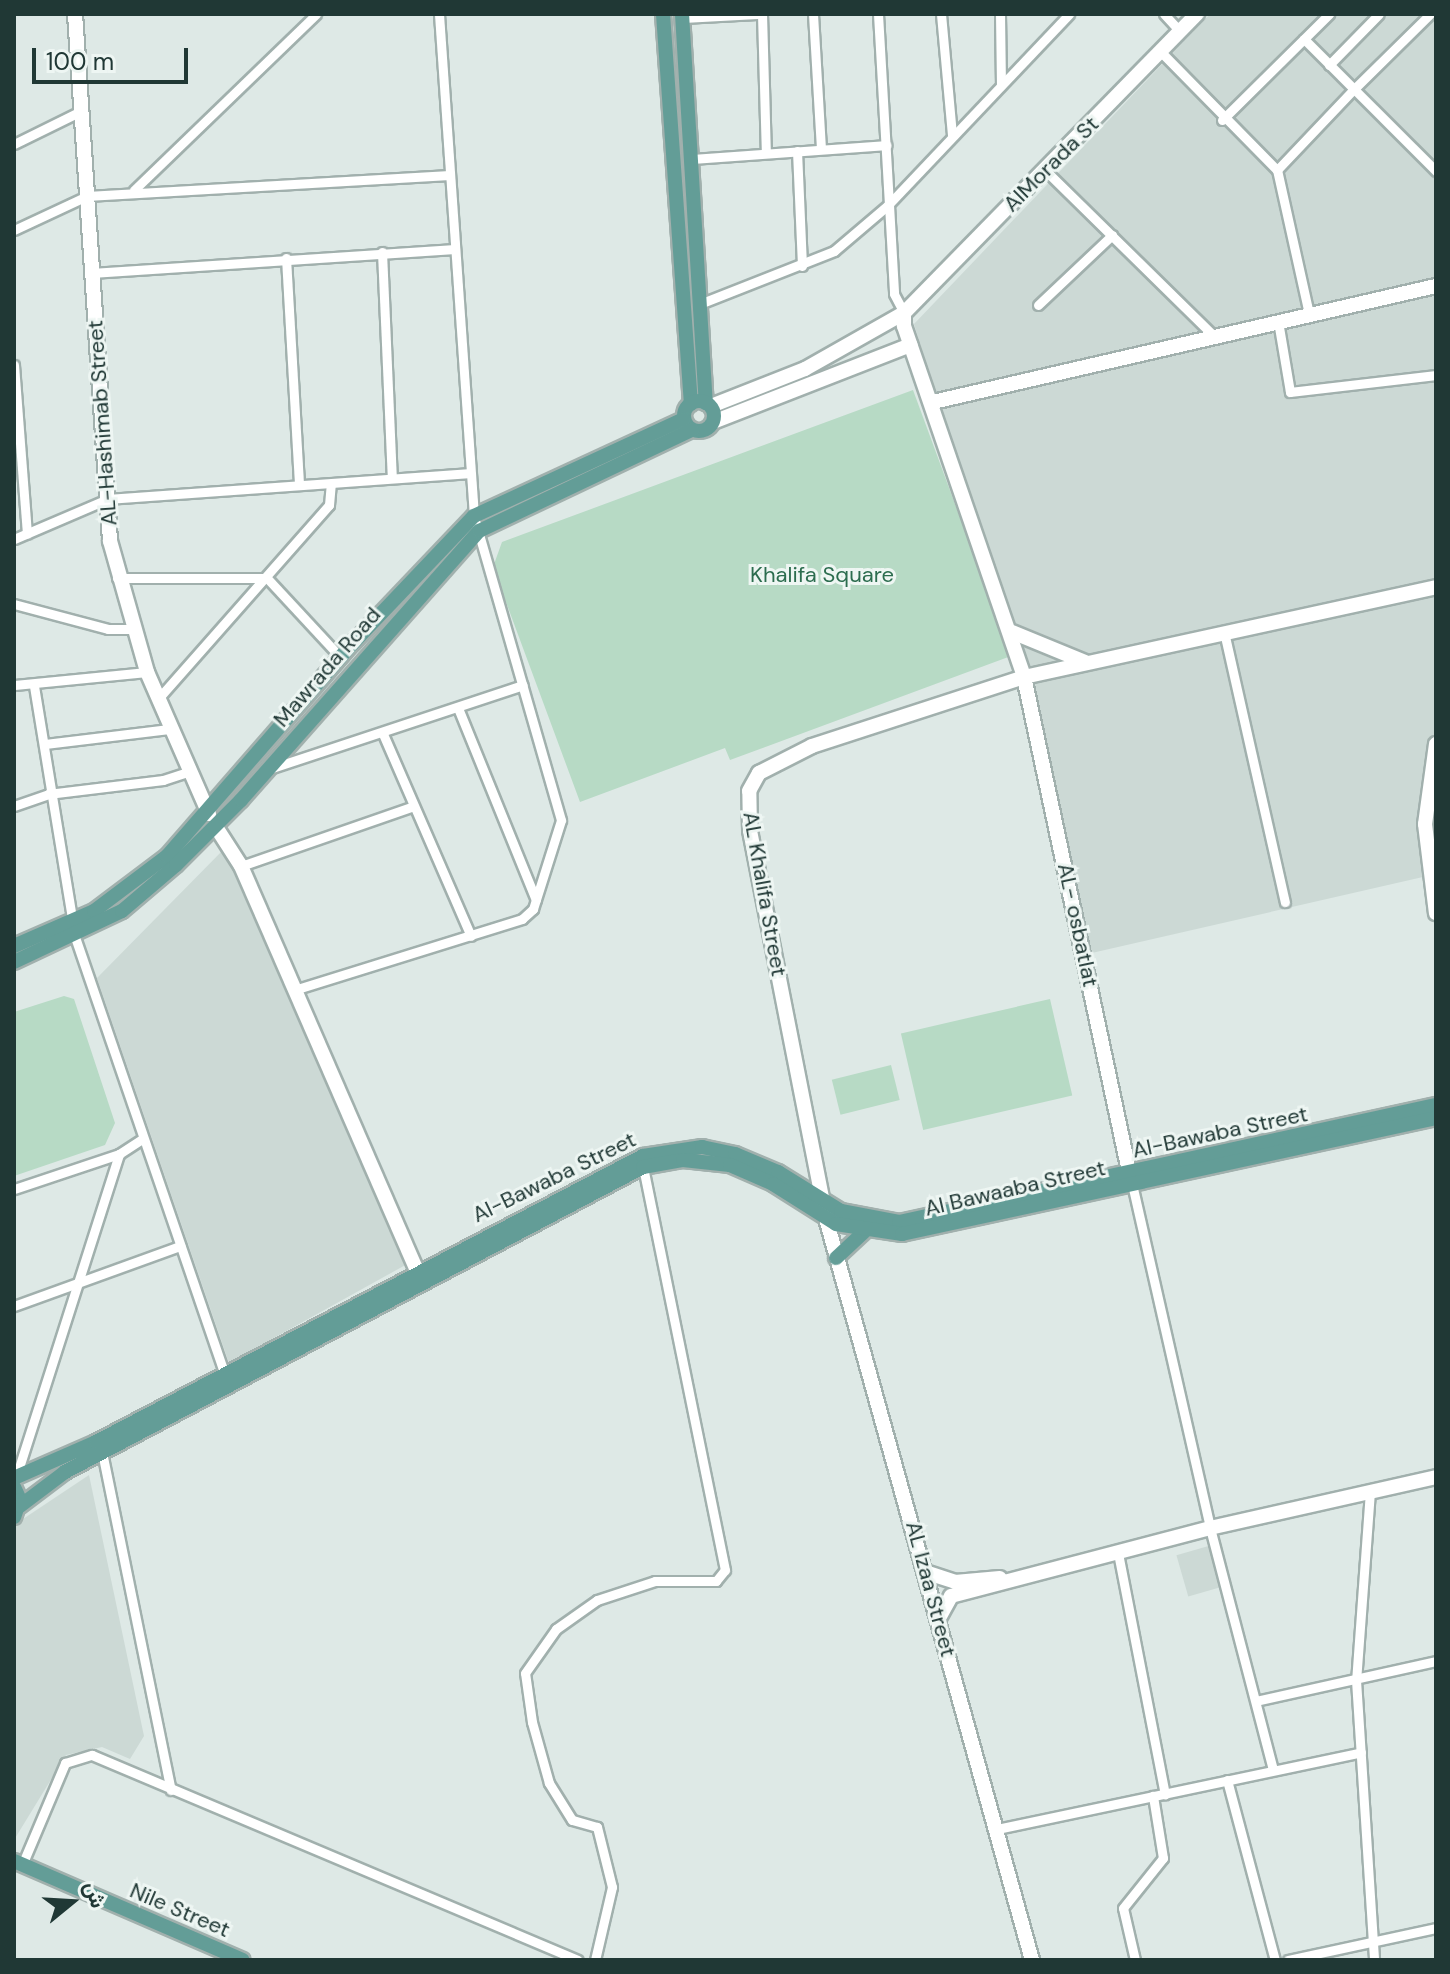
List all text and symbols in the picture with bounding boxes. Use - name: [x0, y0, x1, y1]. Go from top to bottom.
- scale bar: [36, 32, 192, 82]
- text: 100 m: [46, 46, 114, 77]
- street label: AlMorada St: [998, 111, 1104, 217]
- street label: AL-Hashimab Street: [82, 319, 122, 527]
- park label: Khalifa Square: [750, 562, 894, 588]
- street label: Mawrada Road: [268, 602, 386, 732]
- street label: AL Khalifa Street: [738, 810, 792, 978]
- street label: AL- osbatlat: [1052, 861, 1104, 989]
- street label: Al-Bawaba Street: [1130, 1101, 1310, 1163]
- street label: Al-Bawaba Street: [468, 1126, 640, 1228]
- street label: Al Bawaaba Street: [922, 1154, 1108, 1222]
- street label: AL Izaa Street: [900, 1518, 962, 1660]
- north arrow: [32, 1862, 112, 1942]
- text: ش: [77, 1877, 113, 1911]
- street label: Nile Street: [126, 1877, 234, 1943]

